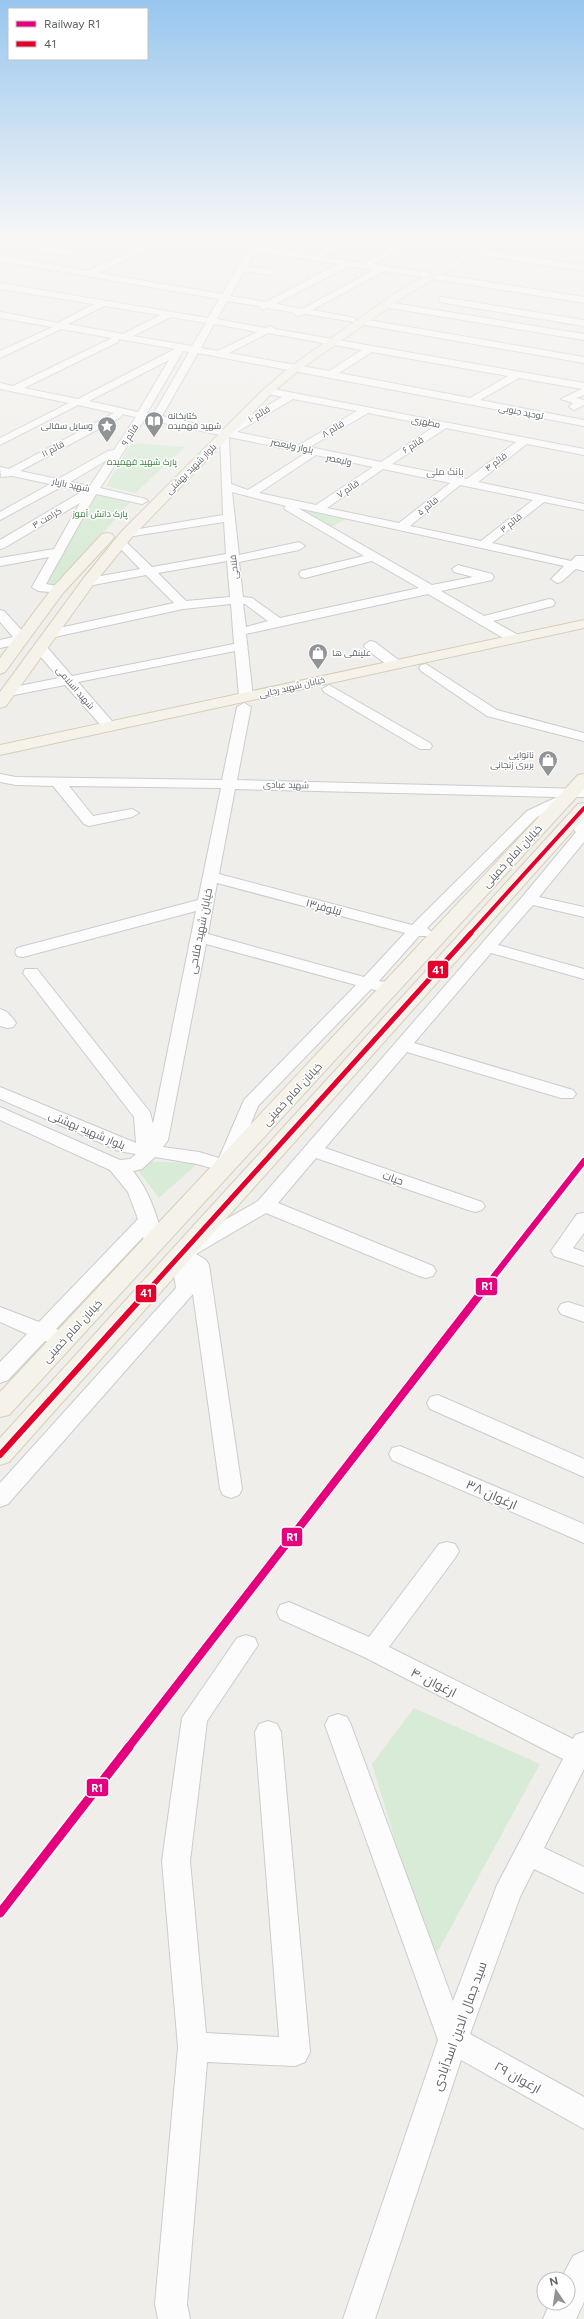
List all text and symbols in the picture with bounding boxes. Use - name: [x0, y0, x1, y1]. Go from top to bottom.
- legend: [8, 8, 148, 60]
- text: Railway R1: [44, 17, 100, 31]
- text: 41: [44, 37, 56, 51]
- street label: توحید جنوبی: [498, 402, 545, 421]
- street label: قائم ۱۰: [246, 403, 272, 425]
- library icon: کتابخانه شهید فهمیده: [143, 410, 165, 438]
- place label: کتابخانه شهید فهمیده: [168, 410, 221, 431]
- street label: مطهری: [411, 413, 442, 430]
- place icon: وسایل سفالی: [96, 415, 118, 443]
- street label: قائم ۸: [319, 418, 347, 440]
- place label: وسایل سفالی: [41, 420, 93, 431]
- street label: قائم ۹: [119, 422, 141, 448]
- street label: قائم ۶: [400, 434, 426, 456]
- street label: بلوار ولیعصر: [269, 435, 314, 455]
- street label: قائم ۱۱: [39, 438, 67, 460]
- street label: بلوار شهید بهشتی: [163, 441, 218, 496]
- street label: قائم ۴: [483, 450, 509, 474]
- street label: ولیعصر: [324, 451, 353, 468]
- park label: پارک شهید فهمیده: [107, 456, 178, 468]
- district label: بانک ملی: [426, 465, 464, 478]
- street label: شهید بازیار: [50, 475, 91, 494]
- street label: قائم ۷: [335, 477, 361, 501]
- street label: قائم ۵: [415, 494, 441, 518]
- street label: کرامت ۳: [30, 505, 63, 531]
- park label: پارک دانش آموز: [71, 508, 128, 520]
- street label: قائم ۳: [498, 511, 524, 535]
- street label: فلاحی: [227, 554, 240, 580]
- shop icon: علینقی ها: [307, 642, 329, 670]
- place label: علینقی ها: [332, 647, 371, 658]
- street label: شهید اسلامی: [54, 664, 97, 711]
- street label: خیابان شهید رجایی: [258, 674, 326, 699]
- place label: نانوایی بربری زنجانی: [490, 749, 534, 770]
- shop icon: نانوایی بربری زنجانی: [537, 749, 559, 777]
- street label: شهید عبادی: [263, 779, 309, 790]
- street label: خیابان امام خمینی: [480, 822, 546, 891]
- street label: خیابان شهید فلاحی: [186, 887, 215, 975]
- street label: نیلوفر۱۳: [304, 896, 343, 919]
- line badge: 41: [427, 960, 449, 979]
- text: 41: [432, 964, 444, 977]
- street label: خیابان امام خمینی: [260, 1060, 326, 1129]
- street label: بلوار شهید بهشتی: [46, 1108, 127, 1152]
- street label: حیات: [381, 1169, 405, 1188]
- line badge: R1: [475, 1277, 498, 1296]
- text: R1: [481, 1280, 493, 1293]
- line badge: 41: [135, 1284, 157, 1303]
- text: 41: [140, 1287, 152, 1300]
- street label: خیابان امام خمینی: [40, 1297, 106, 1366]
- street label: ارغوان ۳۸: [464, 1477, 520, 1512]
- line badge: R1: [281, 1527, 303, 1547]
- text: R1: [286, 1531, 298, 1544]
- street label: ارغوان ۴۰: [408, 1665, 459, 1700]
- line badge: R1: [86, 1778, 109, 1797]
- text: R1: [91, 1782, 103, 1795]
- street label: سید جمال الدین اسدآبادی: [429, 1960, 491, 2093]
- street label: ارغوان ۲۹: [492, 2058, 544, 2096]
- north arrow: [536, 2271, 576, 2311]
- text: N: [548, 2274, 559, 2289]

